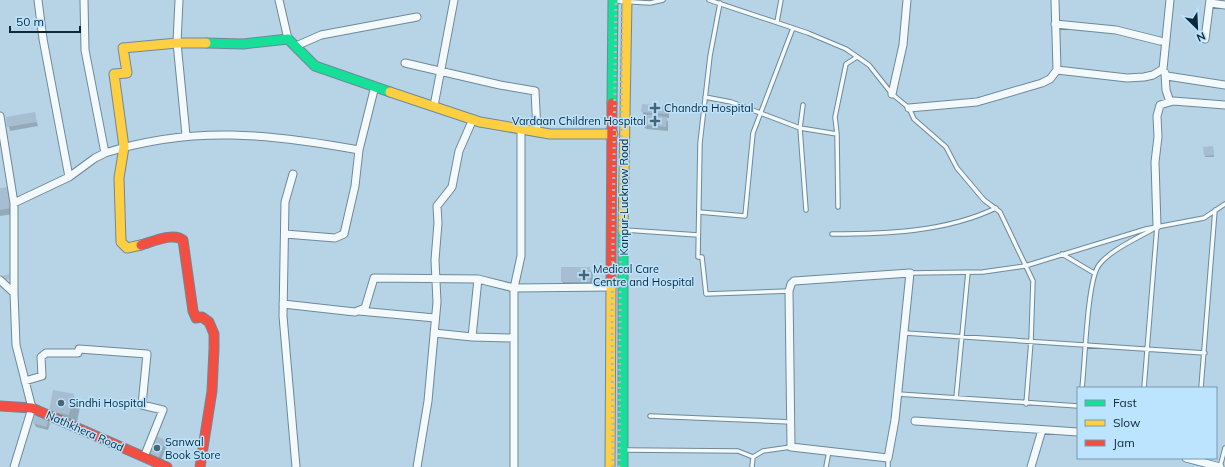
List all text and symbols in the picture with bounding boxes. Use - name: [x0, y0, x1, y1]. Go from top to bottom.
- scale bar: [10, 8, 80, 34]
- north arrow: [1177, 8, 1217, 48]
- text: 50 m: [16, 14, 44, 29]
- text: N: [1194, 29, 1208, 45]
- place label: Chandra Hospital: [664, 101, 753, 115]
- marker: Chandra Hospital: [649, 102, 661, 114]
- place label: Vardaan Children Hospital: [512, 114, 646, 128]
- marker: Vardaan Children Hospital: [649, 115, 661, 127]
- street label: Kanpur-Lucknow Road: [617, 139, 631, 255]
- place label: Medical Care Centre and Hospital: [593, 262, 694, 289]
- marker: Medical Care Centre and Hospital: [578, 269, 590, 281]
- legend: [1077, 387, 1217, 459]
- text: Fast: [1113, 395, 1137, 410]
- place label: Sindhi Hospital: [69, 396, 146, 410]
- marker: Sindhi Hospital: [56, 398, 66, 408]
- street label: Nathkhera Road: [44, 408, 126, 454]
- text: Slow: [1113, 415, 1141, 430]
- place label: Sanwal Book Store: [165, 435, 220, 462]
- text: Jam: [1113, 435, 1135, 450]
- marker: Sanwal Book Store: [152, 443, 162, 453]

